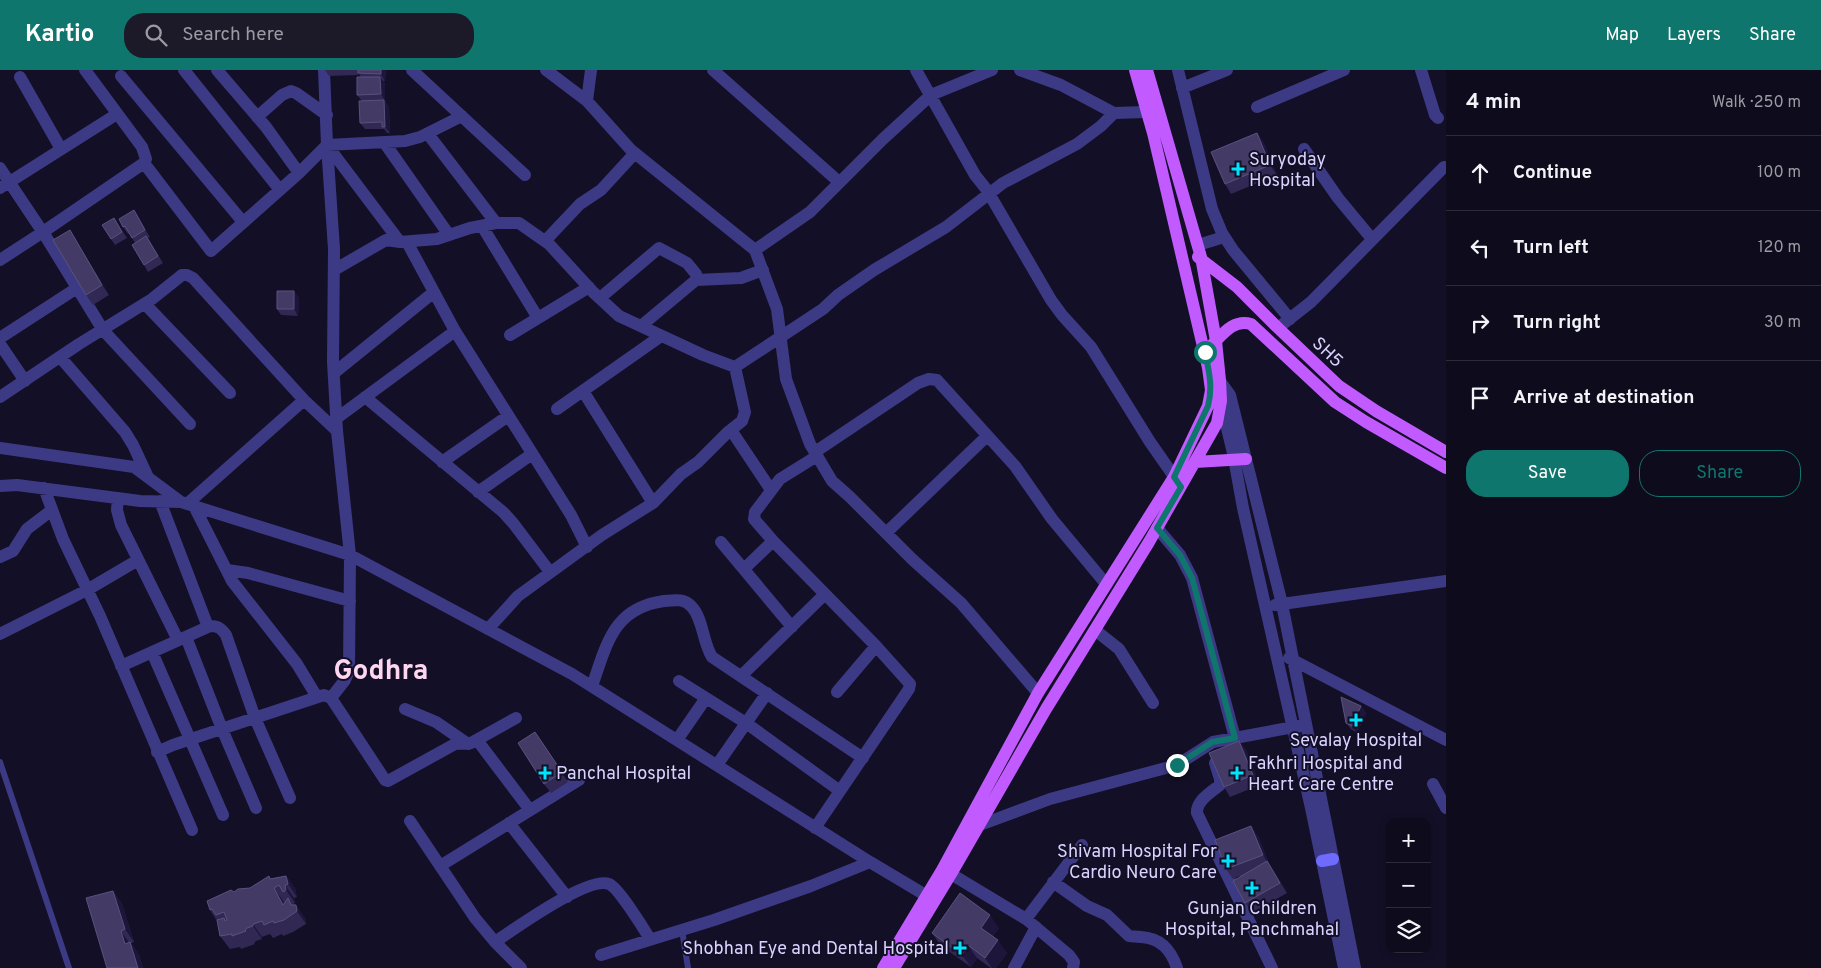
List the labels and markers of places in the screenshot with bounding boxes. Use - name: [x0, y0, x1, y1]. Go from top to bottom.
- place label: Suryoday Hospital: [1249, 149, 1326, 193]
- marker: Suryoday Hospital: [1231, 162, 1245, 176]
- marker: Sevalay Hospital: [1349, 713, 1363, 727]
- place label: Sevalay Hospital: [1290, 730, 1422, 753]
- place label: Fakhri Hospital and Heart Care Centre: [1248, 753, 1403, 797]
- place label: Panchal Hospital: [556, 763, 691, 786]
- marker: Panchal Hospital: [538, 766, 552, 780]
- marker: Fakhri Hospital and Heart Care Centre: [1230, 766, 1244, 780]
- place label: Shivam Hospital For Cardio Neuro Care: [1057, 841, 1217, 885]
- marker: Shivam Hospital For Cardio Neuro Care: [1221, 854, 1235, 868]
- marker: Gunjan Children Hospital, Panchmahal: [1245, 881, 1259, 895]
- place label: Gunjan Children Hospital, Panchmahal: [1165, 898, 1339, 942]
- place label: Shobhan Eye and Dental Hospital: [682, 938, 949, 961]
- marker: Shobhan Eye and Dental Hospital: [953, 941, 967, 955]

